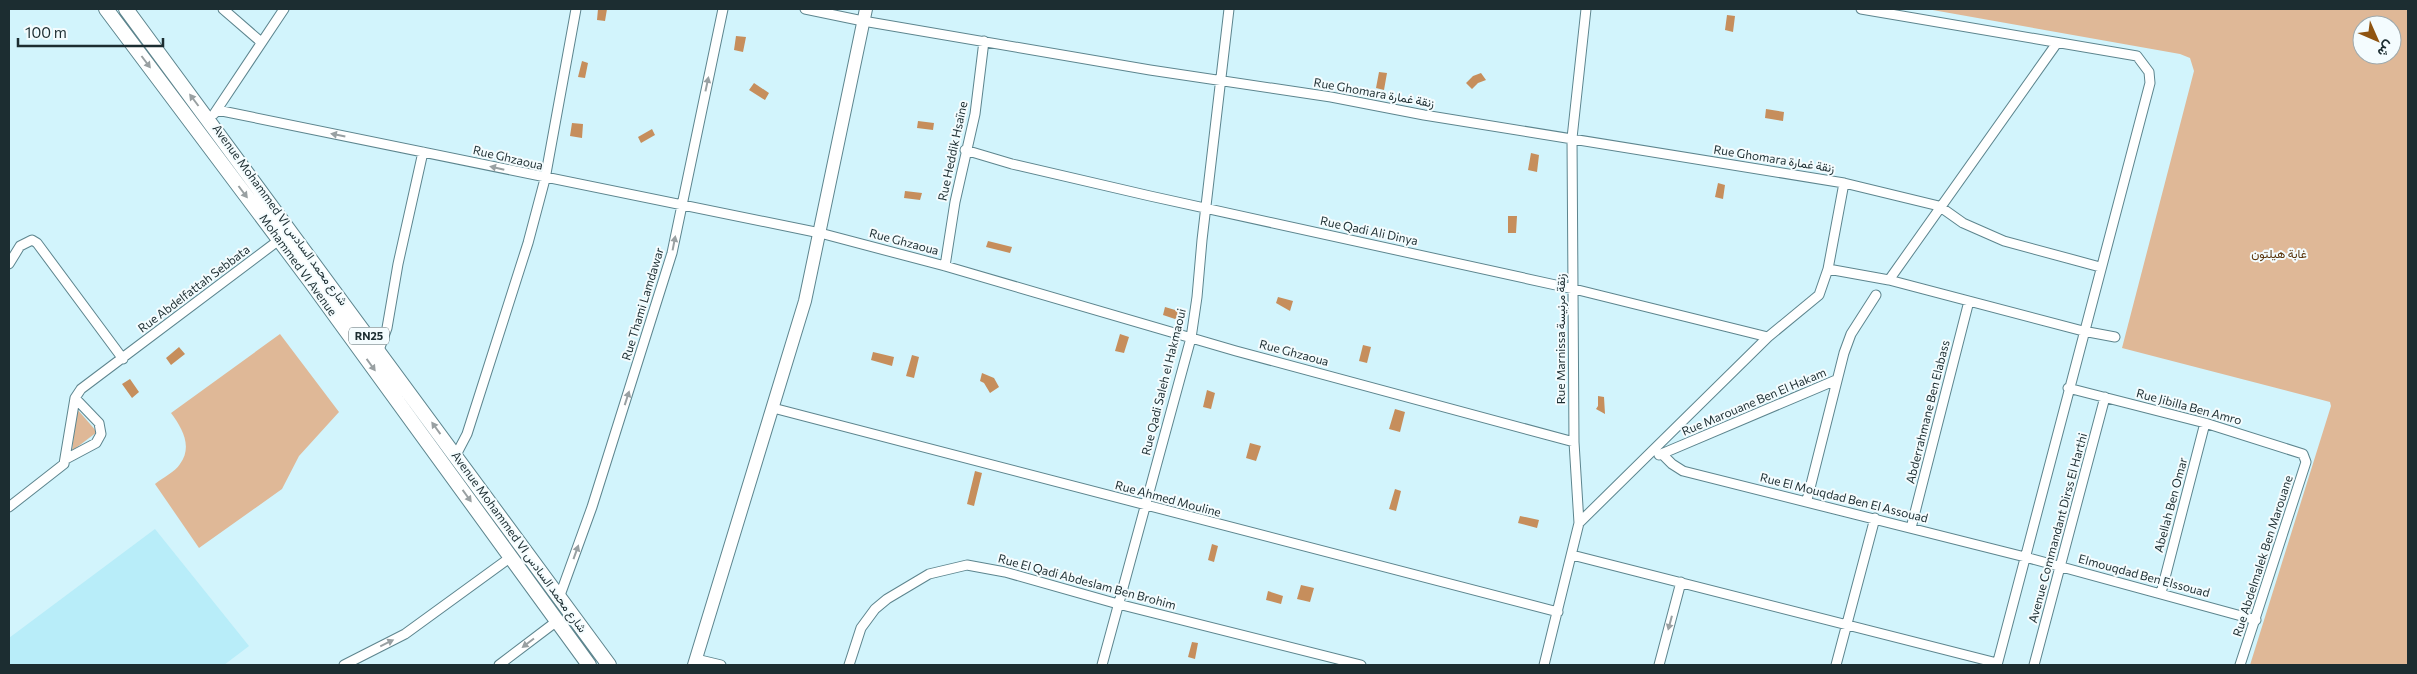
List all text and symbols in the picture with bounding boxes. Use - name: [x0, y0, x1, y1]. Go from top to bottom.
- scale bar: [18, 15, 162, 47]
- north arrow: [2352, 15, 2402, 65]
- text: 100 m: [25, 23, 67, 41]
- text: ش: [2374, 37, 2399, 62]
- one-way arrow: [141, 55, 151, 69]
- street label: Rue Ghomara زنقة غمارة: [1312, 74, 1436, 112]
- one-way arrow: [703, 76, 711, 91]
- one-way arrow: [189, 93, 199, 107]
- street label: Rue Heddik Hsaïne: [935, 100, 969, 202]
- street label: Avenue Mohammed VI شارع محمد السادس: [208, 121, 351, 309]
- one-way arrow: [330, 130, 346, 138]
- street label: Rue Ghzaoua: [472, 142, 545, 172]
- street label: Rue Ghomara زنقة غمارة: [1712, 142, 1836, 176]
- one-way arrow: [490, 164, 505, 172]
- one-way arrow: [238, 185, 249, 198]
- street label: Mohammed VI Avenue: [257, 211, 340, 318]
- street label: Rue Qadi Ali Dinya: [1319, 213, 1419, 247]
- street label: Rue Ghzaoua: [868, 225, 941, 257]
- one-way arrow: [670, 235, 678, 250]
- street label: Rue Abdelfattah Sebbata: [135, 242, 252, 335]
- street label: Rue Thami Lamdawar: [618, 245, 666, 362]
- park label: غابة هيلتون: [2251, 246, 2307, 262]
- street label: Rue Marnissa زنقة مرنيسة: [1553, 274, 1569, 404]
- street label: Rue Qadi Saleh el Hakmaoui: [1138, 307, 1188, 457]
- road number: RN25: [349, 328, 389, 344]
- street label: Rue Ghzaoua: [1258, 336, 1331, 368]
- street label: Abderrahmane Ben Elabass: [1902, 339, 1952, 485]
- one-way arrow: [366, 358, 376, 372]
- street label: Rue Marouane Ben El Hakam: [1679, 364, 1828, 438]
- street label: Rue Jibilla Ben Amro: [2135, 385, 2243, 428]
- one-way arrow: [624, 391, 632, 406]
- one-way arrow: [431, 421, 441, 435]
- street label: Avenue Commandant Dirss El Harthi: [2025, 431, 2089, 624]
- street label: Avenue Mohammed VI شارع محمد السادس: [447, 448, 590, 636]
- street label: Abellah Ben Omar: [2151, 455, 2190, 554]
- street label: Rue El Mouqdad Ben El Assouad: [1759, 469, 1930, 525]
- street label: Rue Abdelmalek Ben Marouane: [2229, 473, 2295, 638]
- street label: Rue Ahmed Mouline: [1114, 477, 1223, 519]
- one-way arrow: [461, 490, 471, 503]
- one-way arrow: [573, 545, 580, 560]
- street label: Rue El Qadi Abdeslam Ben Brohim: [997, 551, 1178, 612]
- street label: Elmouqdad Ben Elssouad: [2077, 551, 2212, 599]
- one-way arrow: [1666, 616, 1674, 631]
- one-way arrow: [522, 638, 535, 649]
- one-way arrow: [380, 639, 394, 647]

